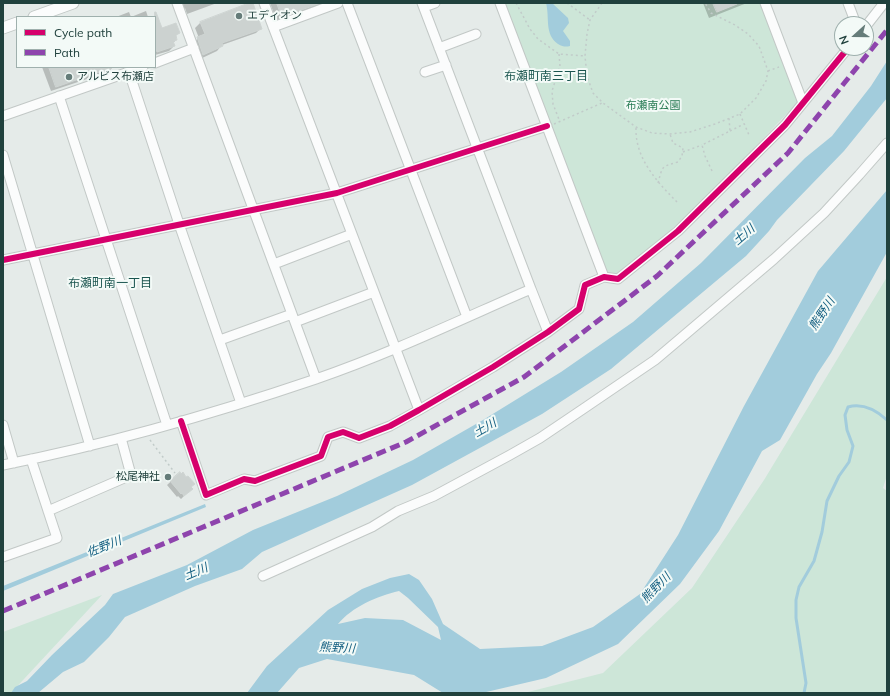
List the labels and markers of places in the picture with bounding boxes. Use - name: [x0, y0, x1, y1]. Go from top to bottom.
- place label: エディオン: [247, 9, 302, 23]
- marker: エディオン: [234, 11, 244, 21]
- place label: アルビス布瀬店: [77, 70, 154, 84]
- marker: アルビス布瀬店: [64, 72, 74, 82]
- place label: 松尾神社: [116, 470, 160, 484]
- marker: 松尾神社: [163, 472, 173, 482]

